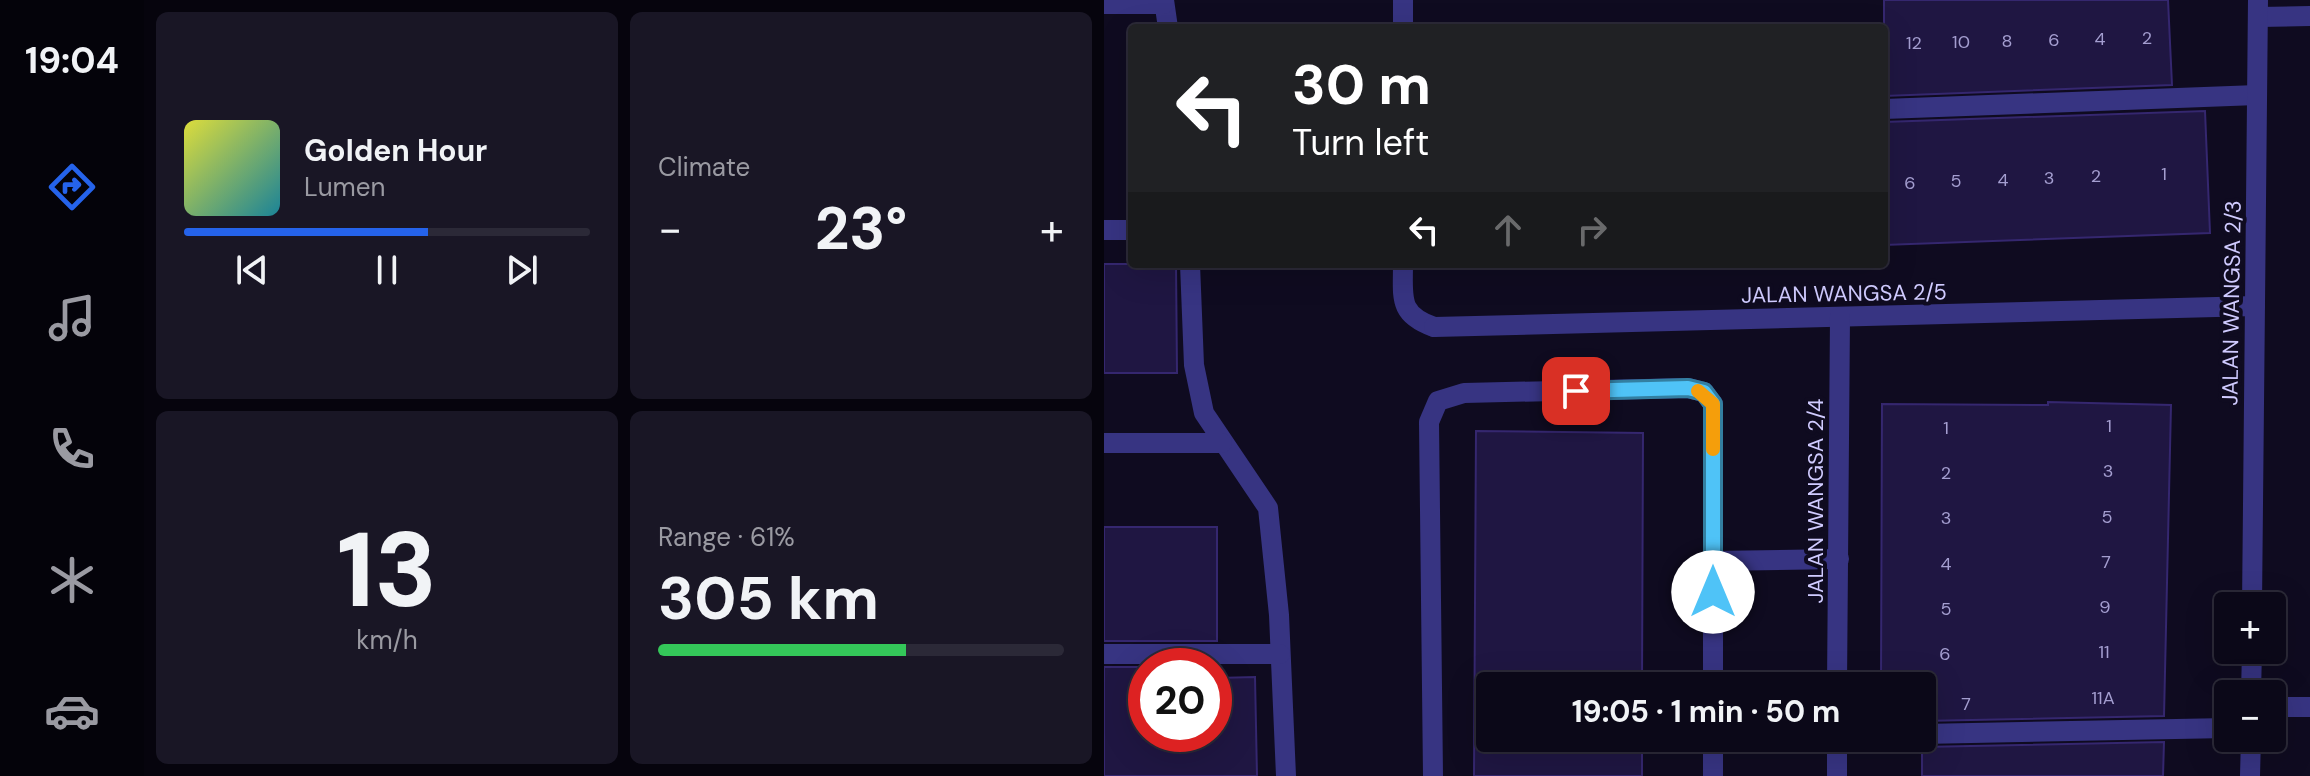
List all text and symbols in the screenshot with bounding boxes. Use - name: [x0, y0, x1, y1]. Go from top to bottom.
- house number: 2: [2142, 26, 2152, 50]
- house number: 4: [2095, 27, 2106, 51]
- house number: 6: [2048, 28, 2060, 52]
- house number: 8: [2002, 29, 2012, 53]
- house number: 10: [1952, 30, 1970, 54]
- house number: 12: [1906, 31, 1922, 55]
- text: 19:04: [25, 37, 119, 84]
- text: 30 m: [1292, 48, 1431, 121]
- icon: left: [1160, 56, 1264, 160]
- text: Turn left: [1292, 119, 1429, 166]
- text: Golden Hour: [304, 131, 487, 170]
- text: Climate: [658, 150, 750, 184]
- icon: directions: [44, 159, 100, 215]
- house number: 1: [2161, 162, 2167, 186]
- house number: 2: [2091, 164, 2101, 188]
- house number: 3: [2044, 166, 2054, 190]
- house number: 4: [1998, 168, 2009, 192]
- house number: 5: [1951, 169, 1961, 193]
- text: Lumen: [304, 170, 385, 204]
- house number: 6: [1904, 171, 1916, 195]
- text: 23°: [815, 189, 907, 268]
- text: −: [658, 200, 682, 258]
- text: +: [1040, 200, 1064, 258]
- street label: JALAN WANGSA 2/3: [2215, 200, 2248, 406]
- icon: left: [1402, 208, 1446, 252]
- icon: ahead: [1486, 208, 1530, 252]
- icon: right: [1570, 208, 1614, 252]
- icon: previous: [230, 248, 274, 292]
- icon: pause: [365, 248, 409, 292]
- icon: next: [500, 248, 544, 292]
- street label: JALAN WANGSA 2/5: [1741, 277, 1947, 310]
- icon: music: [44, 290, 100, 346]
- pin: [1542, 357, 1610, 425]
- icon: arrive: [1554, 369, 1598, 413]
- street label: JALAN WANGSA 2/4: [1801, 399, 1830, 603]
- house number: 1: [2106, 414, 2112, 438]
- house number: 1: [1943, 416, 1949, 440]
- icon: phone: [44, 421, 100, 477]
- house number: 3: [2103, 459, 2113, 483]
- house number: 2: [1941, 461, 1951, 485]
- text: 13: [337, 503, 437, 638]
- house number: 5: [2102, 505, 2112, 529]
- house number: 3: [1941, 506, 1951, 530]
- text: Range · 61%: [658, 520, 795, 554]
- position arrow: [1671, 550, 1755, 634]
- house number: 7: [2101, 550, 2111, 574]
- icon: climate: [44, 552, 100, 608]
- house number: 4: [1941, 552, 1952, 576]
- text: 305 km: [658, 559, 879, 638]
- map controls: [2214, 592, 2286, 752]
- button: +: [2214, 592, 2286, 664]
- house number: 9: [2099, 595, 2111, 619]
- house number: 5: [1941, 597, 1951, 621]
- text: km/h: [356, 623, 418, 657]
- house number: 11: [2098, 640, 2110, 664]
- house number: 6: [1939, 642, 1951, 666]
- speed limit sign: 20: [1128, 648, 1232, 752]
- button: −: [2214, 680, 2286, 752]
- icon: car: [44, 683, 100, 739]
- house number: 11A: [2091, 686, 2115, 710]
- text: 19:05 · 1 min · 50 m: [1572, 692, 1840, 731]
- house number: 7: [1961, 692, 1971, 716]

